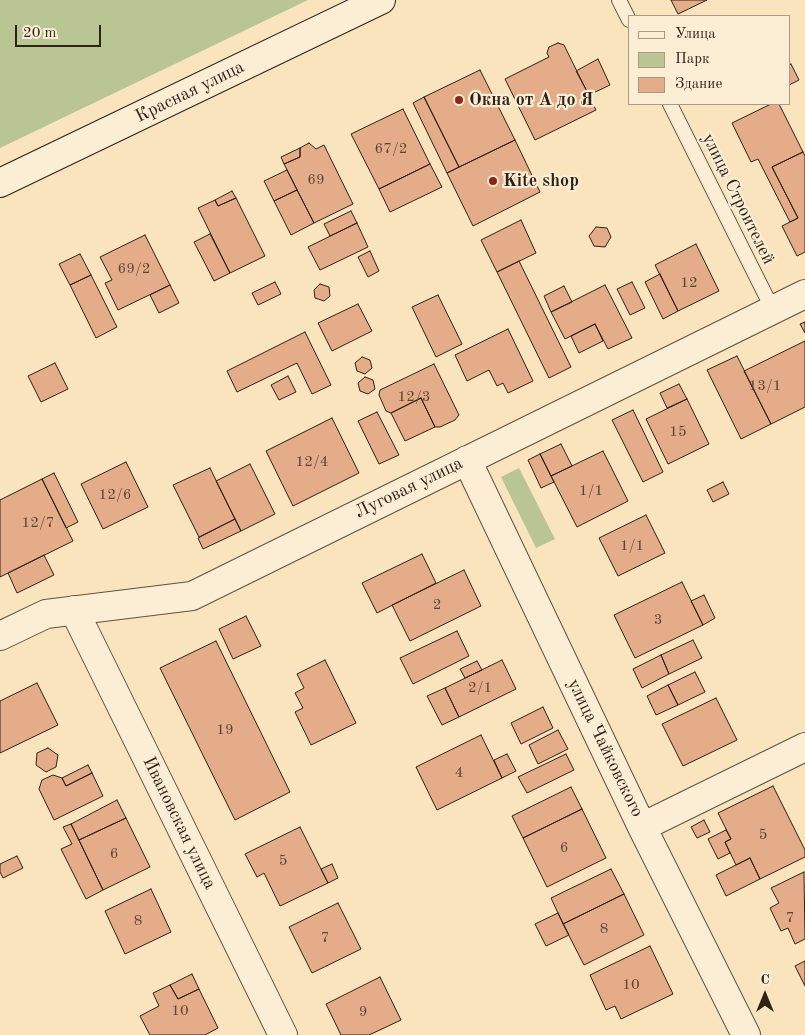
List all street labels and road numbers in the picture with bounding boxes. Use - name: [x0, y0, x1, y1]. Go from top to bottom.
- street label: Красная улица: [132, 56, 248, 128]
- street label: улица Строителей: [697, 130, 779, 268]
- street label: Луговая улица: [352, 453, 466, 523]
- street label: улица Чайковского: [562, 675, 648, 821]
- street label: Ивановская улица: [138, 753, 220, 893]

